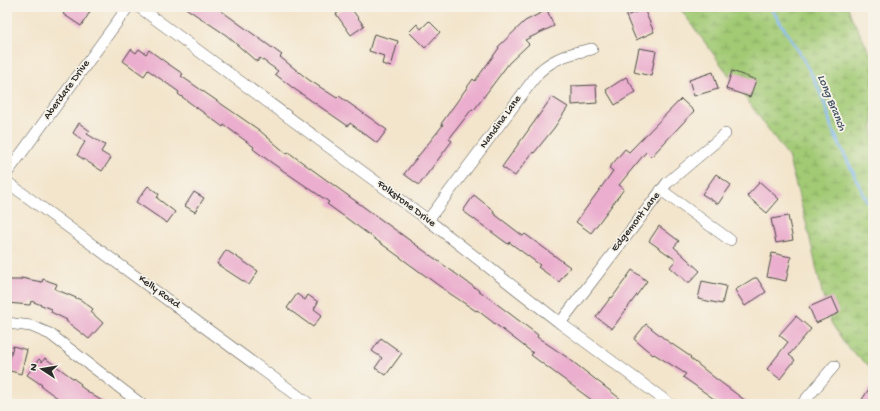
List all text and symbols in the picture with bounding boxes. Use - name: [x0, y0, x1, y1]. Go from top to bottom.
- street label: Aberdare Drive: [41, 58, 93, 122]
- water label: Long Branch: [813, 73, 849, 134]
- street label: Nandina Lane: [478, 93, 524, 151]
- street label: Folkstone Drive: [373, 177, 438, 230]
- street label: Edgemont Lane: [609, 190, 663, 254]
- street label: Kelly Road: [136, 273, 183, 312]
- north arrow: [22, 349, 62, 389]
- text: N: [28, 363, 41, 372]

